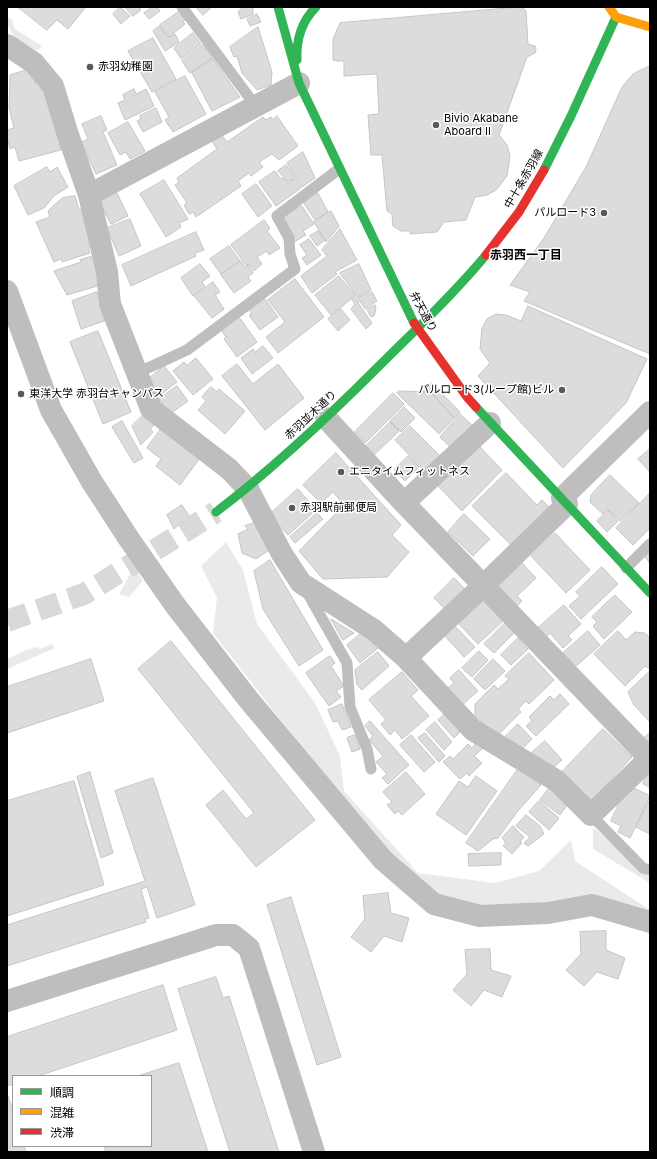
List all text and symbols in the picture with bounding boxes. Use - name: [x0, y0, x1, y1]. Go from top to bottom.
- place label: 赤羽幼稚園: [98, 60, 153, 74]
- marker: 赤羽幼稚園: [85, 62, 95, 72]
- place label: Bivio Akabane Aboard II: [444, 112, 518, 138]
- marker: Bivio Akabane Aboard II: [431, 120, 441, 130]
- street label: 中十条赤羽線: [502, 147, 546, 211]
- place label: パルロード3: [534, 206, 596, 220]
- marker: パルロード3: [599, 208, 609, 218]
- district label: 赤羽西一丁目: [490, 248, 562, 262]
- street label: 弁天通り: [407, 290, 439, 334]
- place label: パルロード3(ループ館)ビル: [418, 383, 554, 397]
- marker: パルロード3(ループ館)ビル: [557, 385, 567, 395]
- place label: 東洋大学 赤羽台キャンパス: [29, 387, 164, 401]
- street label: 赤羽並木通り: [282, 388, 340, 442]
- marker: 東洋大学 赤羽台キャンパス: [16, 389, 26, 399]
- place label: エニタイムフィットネス: [349, 465, 470, 479]
- marker: エニタイムフィットネス: [336, 467, 346, 477]
- place label: 赤羽駅前郵便局: [300, 501, 377, 515]
- marker: 赤羽駅前郵便局: [287, 503, 297, 513]
- legend: [12, 1075, 152, 1147]
- text: 順調: [50, 1085, 74, 1100]
- text: 混雑: [50, 1105, 74, 1120]
- text: 渋滞: [50, 1125, 74, 1140]

